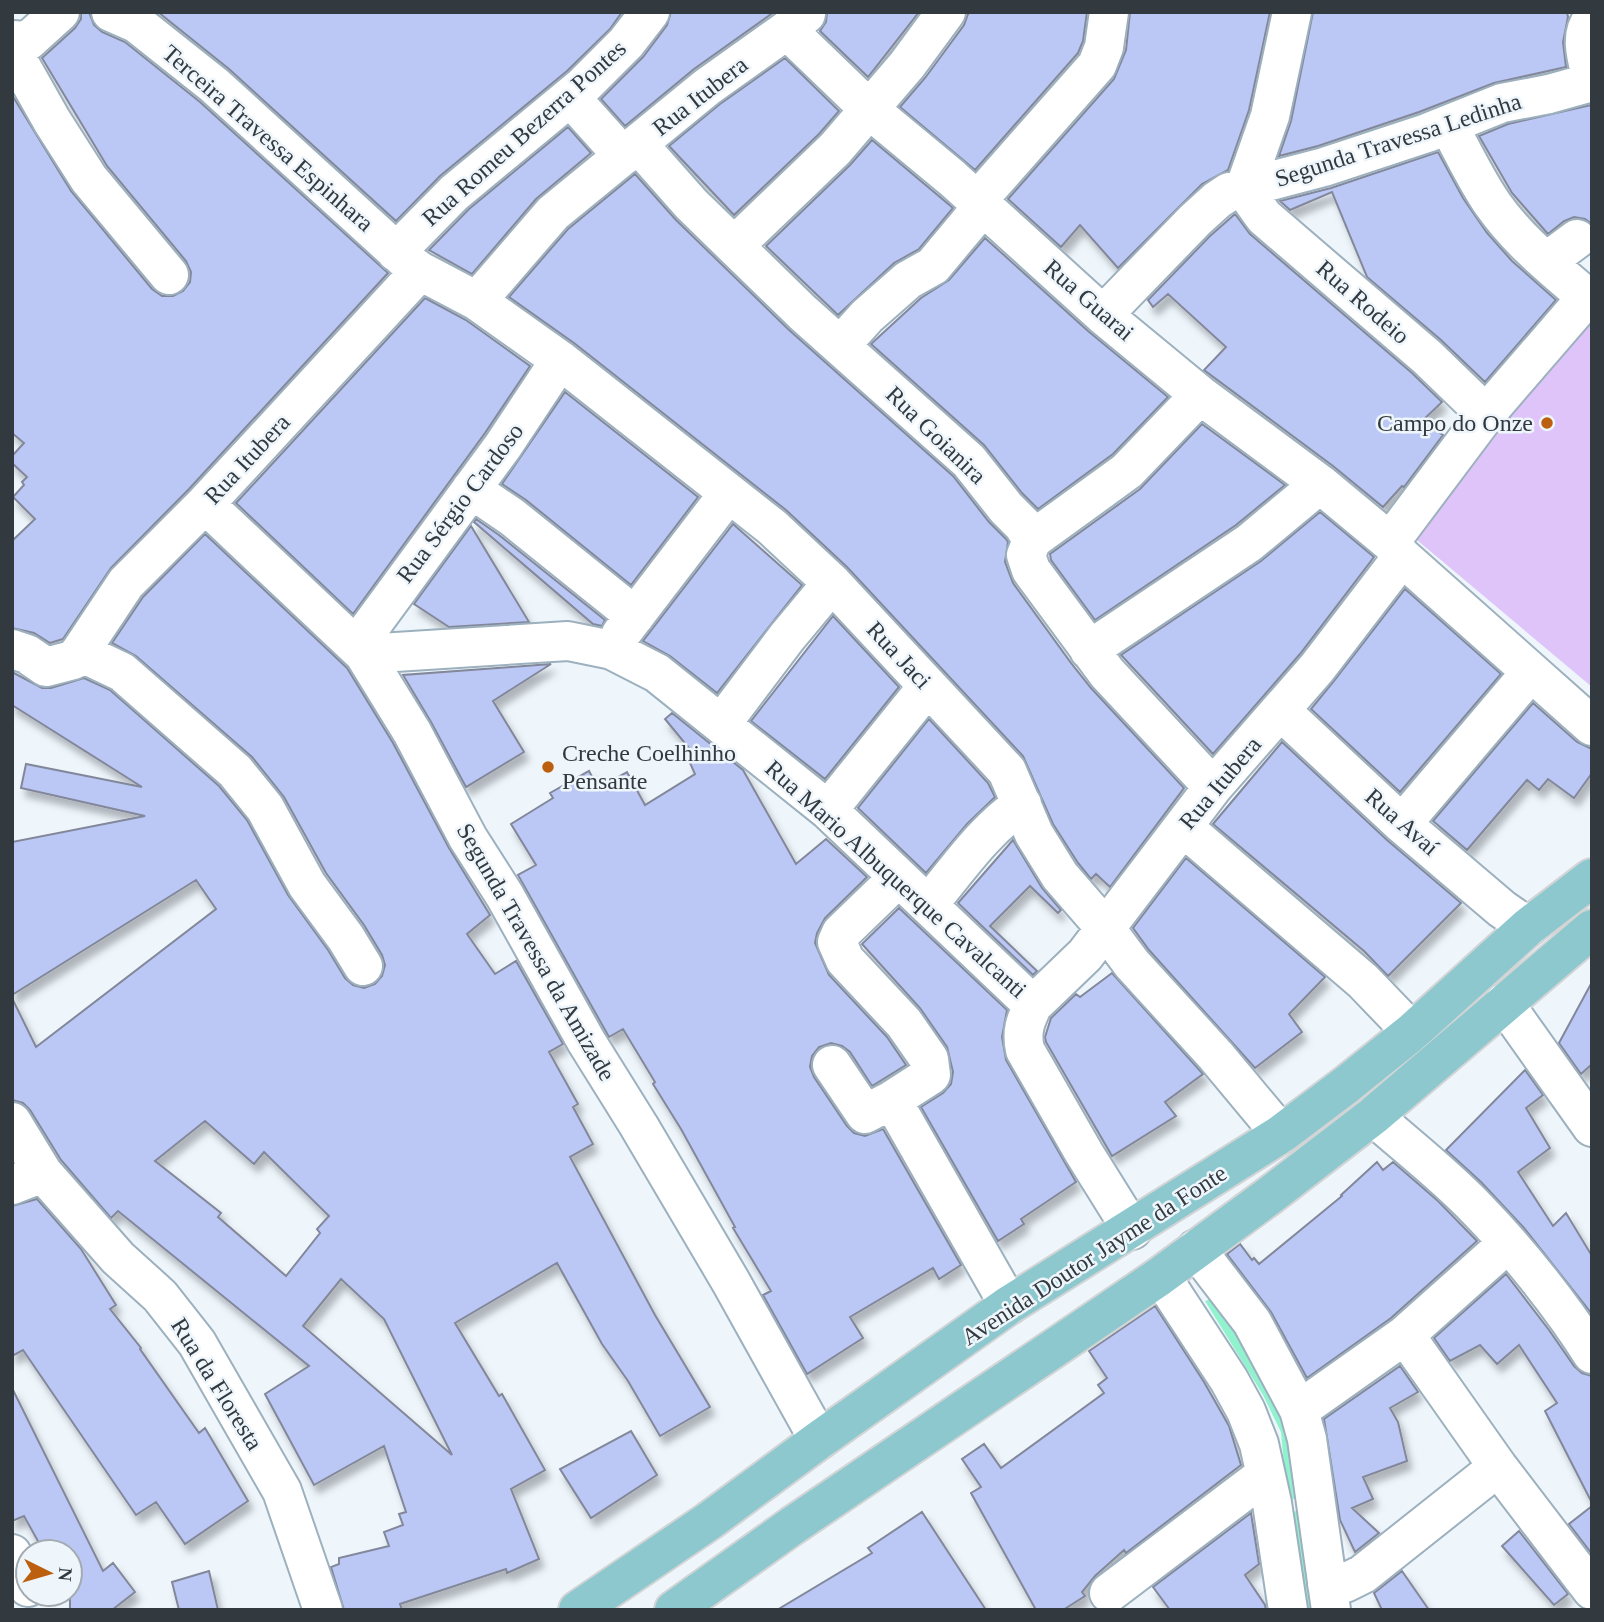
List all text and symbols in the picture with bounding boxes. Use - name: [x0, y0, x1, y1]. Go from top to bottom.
- street label: Rua Romeu Bezerra Pontes: [417, 35, 631, 231]
- street label: Terceira Travessa Espinhara: [157, 40, 379, 237]
- street label: Rua Itubera: [648, 51, 753, 141]
- street label: Segunda Travessa Ledinha: [1272, 88, 1525, 192]
- street label: Rua Guarai: [1039, 254, 1139, 346]
- street label: Rua Rodeio: [1311, 255, 1415, 349]
- street label: Rua Goianira: [881, 381, 992, 489]
- street label: Rua Itubera: [199, 409, 295, 509]
- place label: Campo do Onze: [1377, 410, 1533, 436]
- marker: Campo do Onze: [1539, 415, 1555, 431]
- street label: Rua Sérgio Cardoso: [392, 418, 528, 588]
- street label: Rua Jaci: [862, 616, 937, 694]
- street label: Rua Itubera: [1174, 731, 1266, 834]
- place label: Creche Coelhinho Pensante: [562, 740, 736, 794]
- street label: Rua Mario Albuquerque Cavalcanti: [760, 755, 1032, 1003]
- marker: Creche Coelhinho Pensante: [540, 759, 556, 775]
- street label: Rua Avaí: [1360, 783, 1444, 861]
- street label: Segunda Travessa da Amizade: [452, 819, 620, 1085]
- street label: Avenida Doutor Jayme da Fonte: [957, 1160, 1231, 1350]
- street label: Rua da Floresta: [166, 1313, 268, 1455]
- north arrow: [14, 1538, 84, 1608]
- text: N: [54, 1567, 76, 1582]

